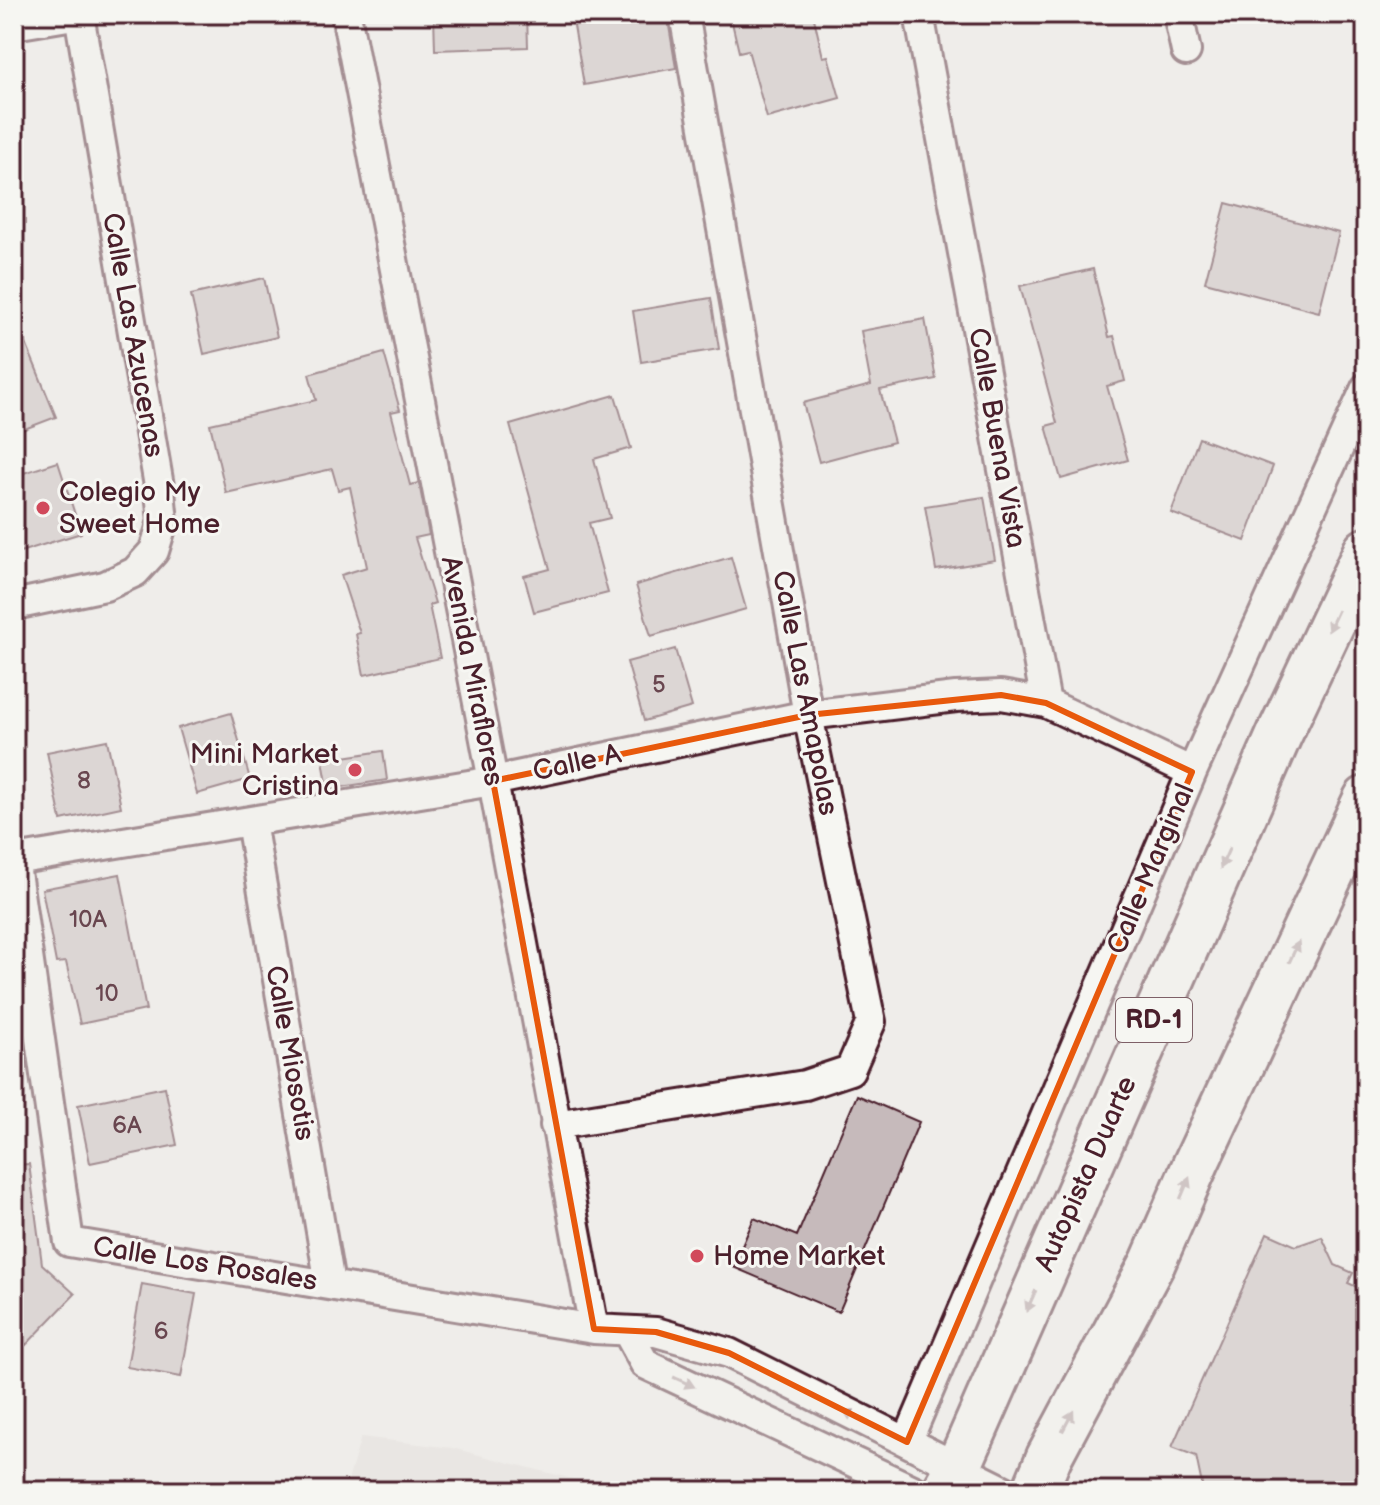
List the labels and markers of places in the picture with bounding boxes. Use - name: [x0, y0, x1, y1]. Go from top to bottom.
- place label: Colegio My Sweet Home: [59, 476, 220, 541]
- marker: Colegio My Sweet Home: [34, 499, 52, 517]
- place label: Mini Market Cristina: [190, 738, 339, 803]
- marker: Mini Market Cristina: [346, 761, 364, 779]
- place label: Home Market: [713, 1240, 886, 1273]
- marker: Home Market: [688, 1247, 706, 1265]

